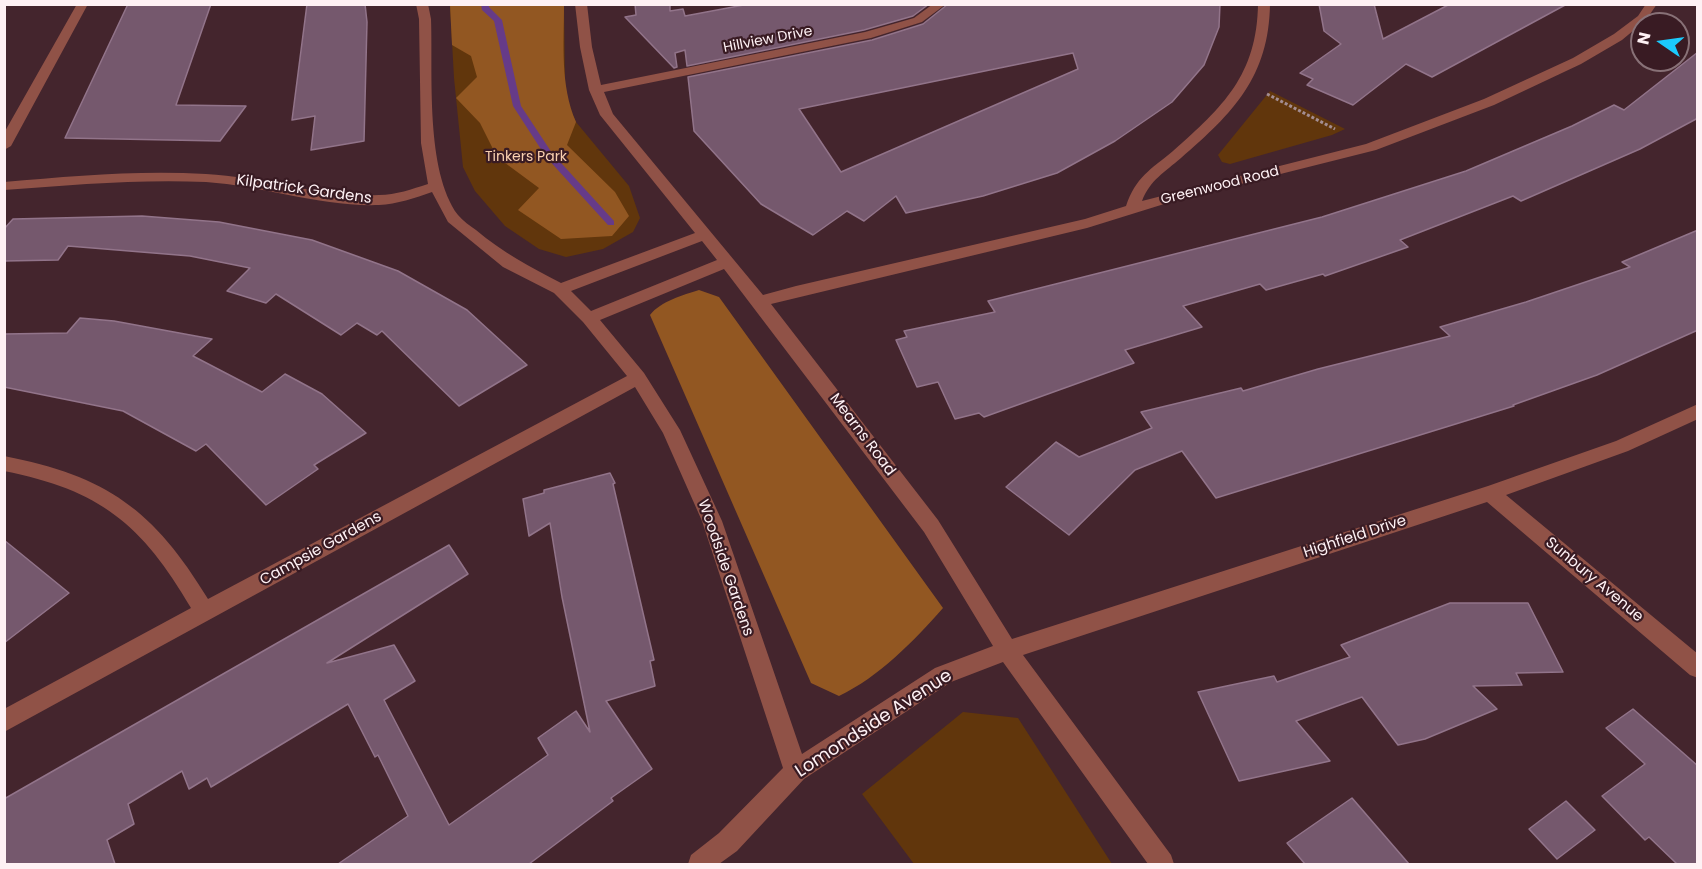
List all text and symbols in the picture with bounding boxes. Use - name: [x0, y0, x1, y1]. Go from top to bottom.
- north arrow: [1630, 12, 1690, 72]
- street label: Hillview Drive: [722, 23, 814, 57]
- text: N: [1631, 30, 1656, 47]
- park label: Tinkers Park: [485, 149, 567, 165]
- street label: Greenwood Road: [1159, 163, 1281, 209]
- street label: Kilpatrick Gardens: [235, 172, 373, 208]
- street label: Mearns Road: [825, 390, 899, 480]
- street label: Woodside Gardens: [693, 497, 757, 639]
- street label: Campsie Gardens: [257, 508, 385, 590]
- street label: Highfield Drive: [1301, 512, 1409, 562]
- street label: Sunbury Avenue: [1541, 534, 1647, 626]
- street label: Lomondside Avenue: [792, 665, 956, 783]

